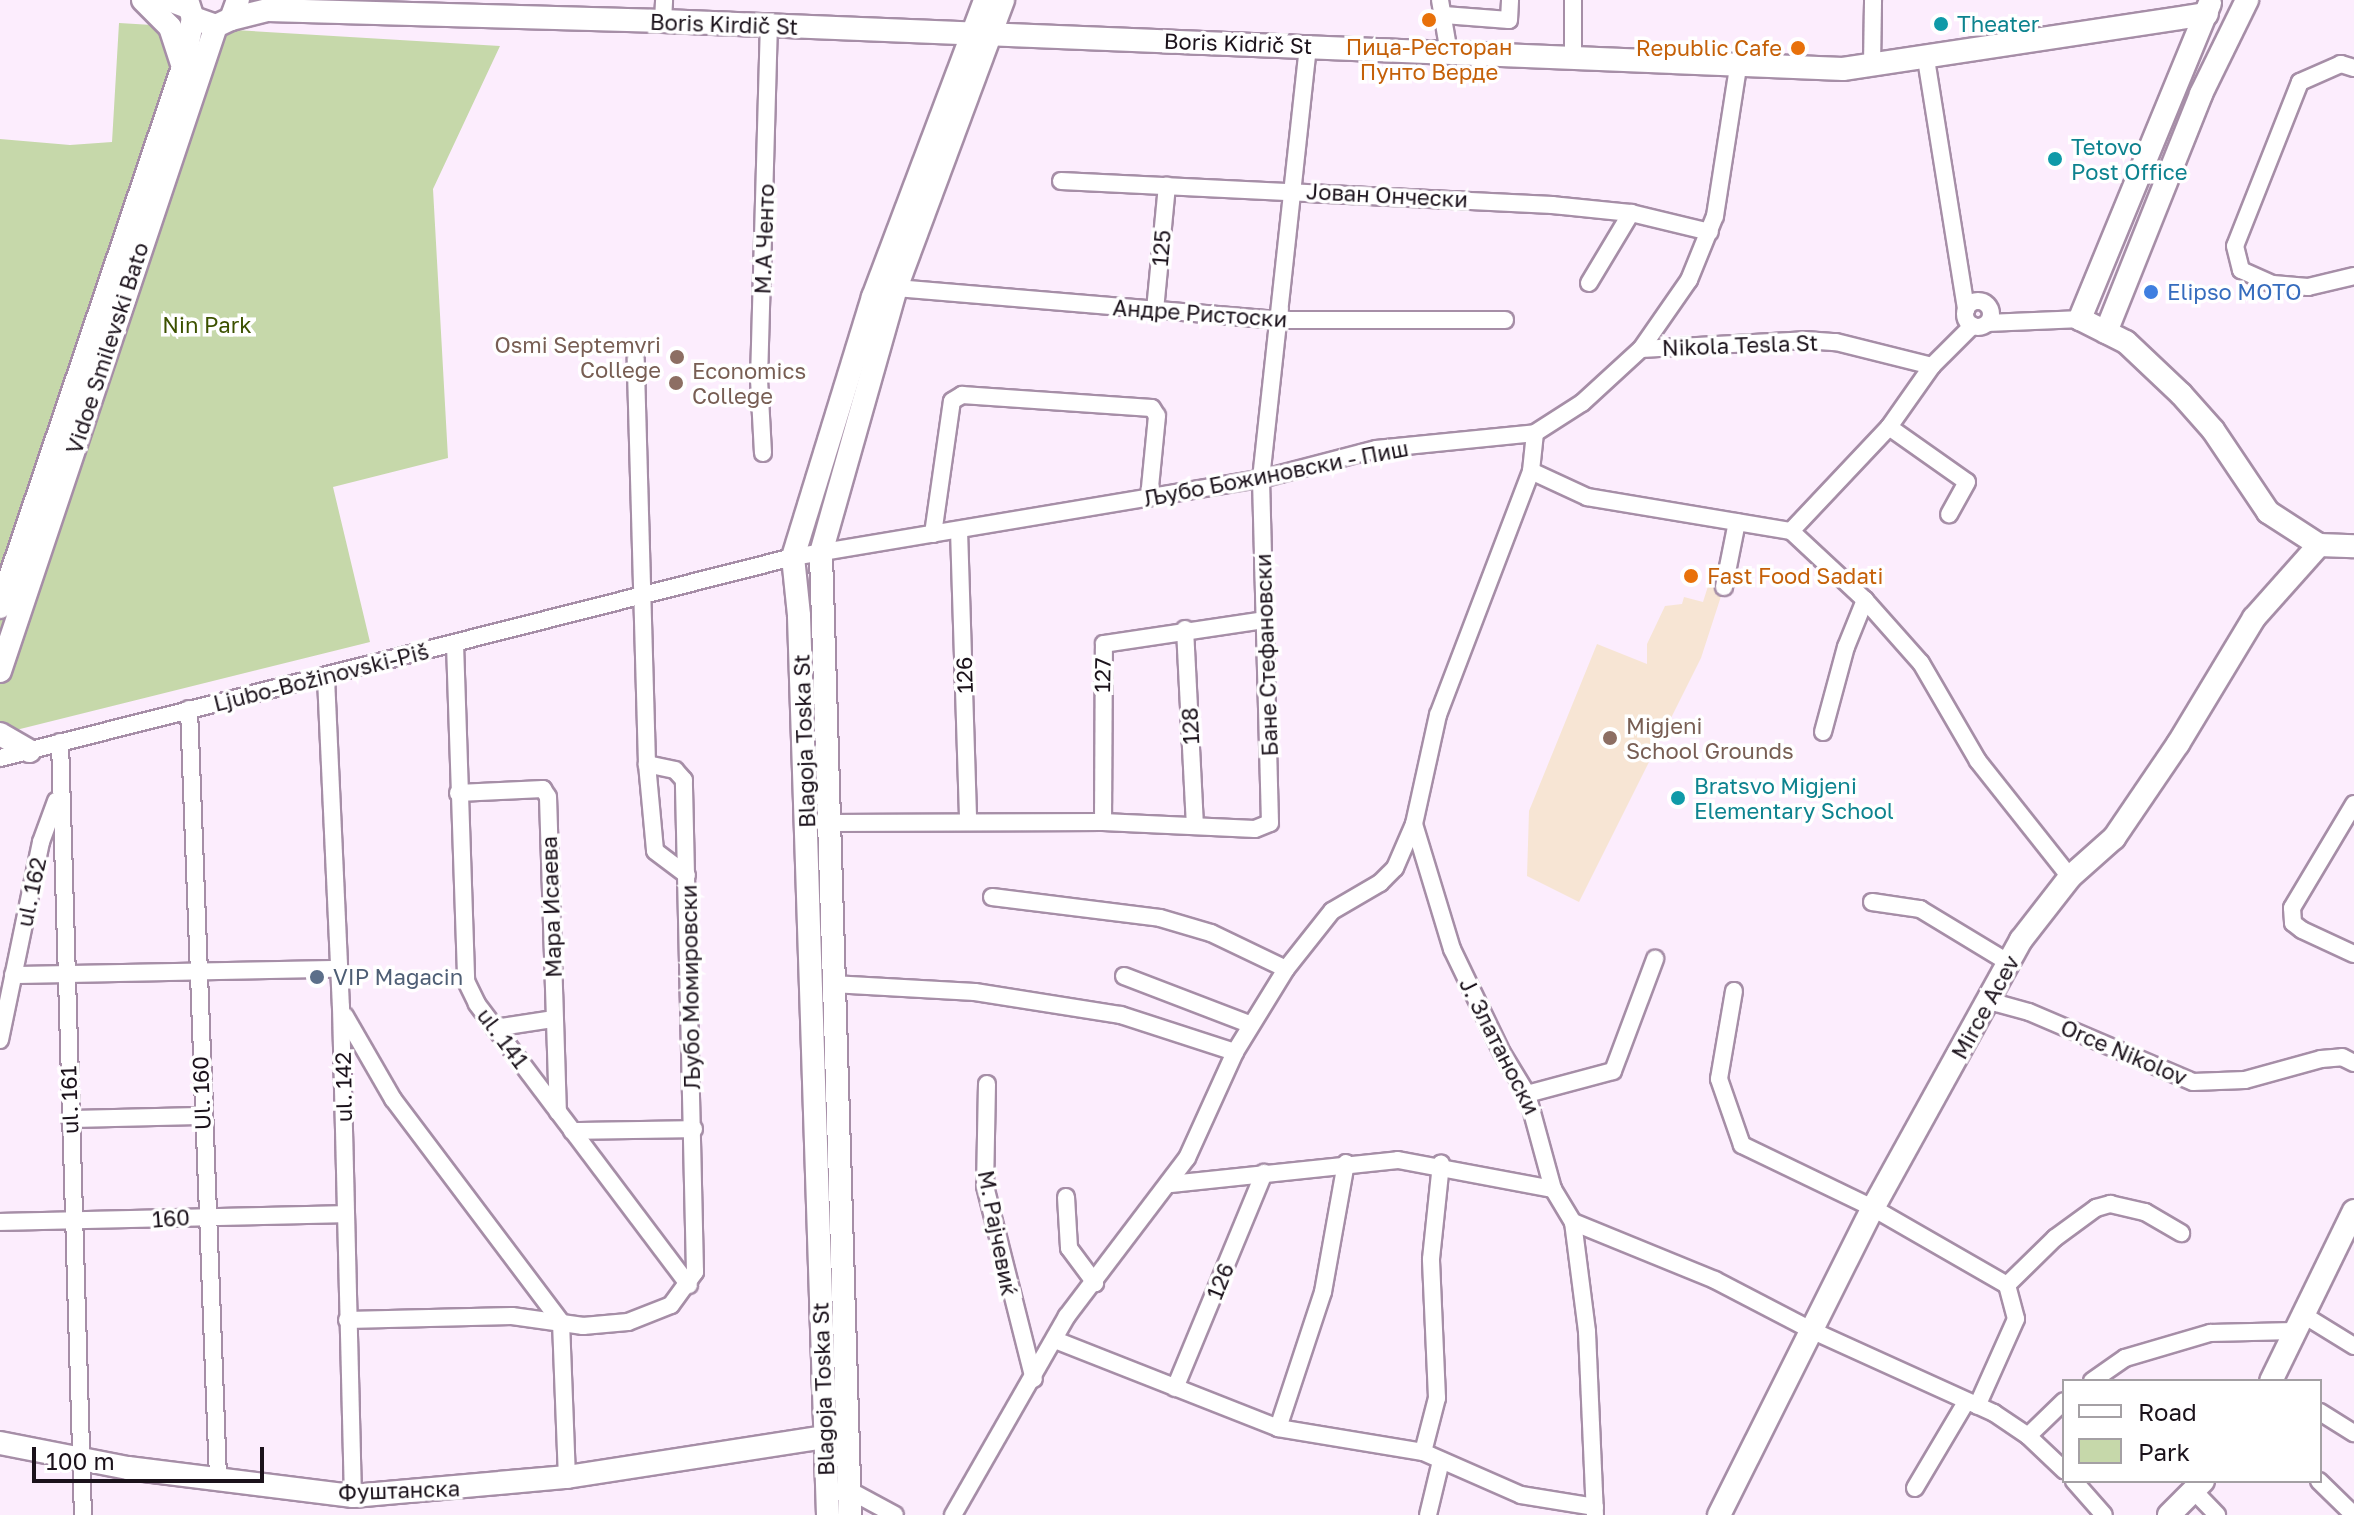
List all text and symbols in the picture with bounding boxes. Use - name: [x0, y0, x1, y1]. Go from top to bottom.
- street label: Boris Kirdič St: [649, 8, 799, 40]
- marker: Пица-Ресторан Пунто Верде: [1420, 11, 1438, 29]
- place label: Theater: [1957, 11, 2039, 37]
- marker: Theater: [1932, 15, 1950, 33]
- street label: Boris Kidrič St: [1163, 27, 1313, 59]
- place label: Пица-Ресторан Пунто Верде: [1346, 33, 1512, 84]
- place label: Republic Cafe: [1636, 35, 1782, 61]
- marker: Republic Cafe: [1789, 39, 1807, 57]
- place label: Tetovo Post Office: [2071, 133, 2188, 184]
- marker: Tetovo Post Office: [2046, 150, 2064, 168]
- street label: Јован Ончески: [1305, 178, 1469, 212]
- street label: М.А Ченто: [749, 183, 779, 295]
- street label: 125: [1146, 229, 1176, 267]
- street label: Vidoe Smilevski Bato: [60, 239, 154, 457]
- place label: Elipso MOTO: [2167, 279, 2301, 305]
- marker: Elipso MOTO: [2142, 283, 2160, 301]
- street label: Андре Ристоски: [1112, 294, 1288, 332]
- park label: Nin Park: [162, 312, 252, 338]
- street label: Nikola Tesla St: [1661, 329, 1819, 361]
- place label: Osmi Septemvri College: [494, 331, 661, 382]
- marker: Osmi Septemvri College: [668, 348, 686, 366]
- place label: Economics College: [692, 357, 806, 408]
- marker: Economics College: [667, 374, 685, 392]
- street label: Љубо Божиновски - Пиш: [1141, 434, 1411, 512]
- street label: Бане Стефановски: [1249, 553, 1283, 757]
- place label: Fast Food Sadati: [1707, 563, 1883, 589]
- marker: Fast Food Sadati: [1682, 567, 1700, 585]
- street label: Ljubo-Božinovski-Piš: [211, 637, 431, 717]
- street label: Blagoja Toska St: [788, 654, 820, 828]
- street label: 126: [950, 656, 978, 694]
- street label: 127: [1088, 657, 1116, 693]
- street label: 128: [1176, 707, 1204, 745]
- place label: Migjeni School Grounds: [1626, 712, 1794, 764]
- marker: Migjeni School Grounds: [1601, 729, 1619, 747]
- place label: Bratsvo Migjeni Elementary School: [1694, 772, 1894, 824]
- marker: Bratsvo Migjeni Elementary School: [1669, 789, 1687, 807]
- street label: Мара Исаева: [535, 836, 567, 978]
- street label: ul. 162: [11, 855, 51, 929]
- street label: Љубо Момировски: [675, 884, 705, 1090]
- street label: Mirce Acev: [1946, 950, 2024, 1064]
- place label: VIP Magacin: [333, 964, 463, 990]
- marker: VIP Magacin: [308, 968, 326, 986]
- street label: Ј. Златаноски: [1454, 973, 1546, 1119]
- street label: ul. 141: [472, 1003, 534, 1073]
- street label: Orce Nikolov: [2057, 1014, 2191, 1090]
- street label: ul. 142: [329, 1052, 357, 1122]
- street label: Ul. 160: [187, 1056, 215, 1130]
- street label: ul. 161: [55, 1065, 83, 1135]
- street label: М. Рајчевиќ: [973, 1168, 1023, 1298]
- street label: 160: [151, 1204, 191, 1232]
- street label: 126: [1201, 1259, 1239, 1303]
- street label: Blagoja Toska St: [807, 1302, 839, 1476]
- legend: [2062, 1379, 2322, 1483]
- text: Road: [2138, 1397, 2197, 1426]
- scale bar: [36, 1431, 268, 1481]
- text: Park: [2138, 1437, 2190, 1466]
- text: 100 m: [46, 1446, 115, 1475]
- street label: Фуштанска: [338, 1475, 460, 1505]

